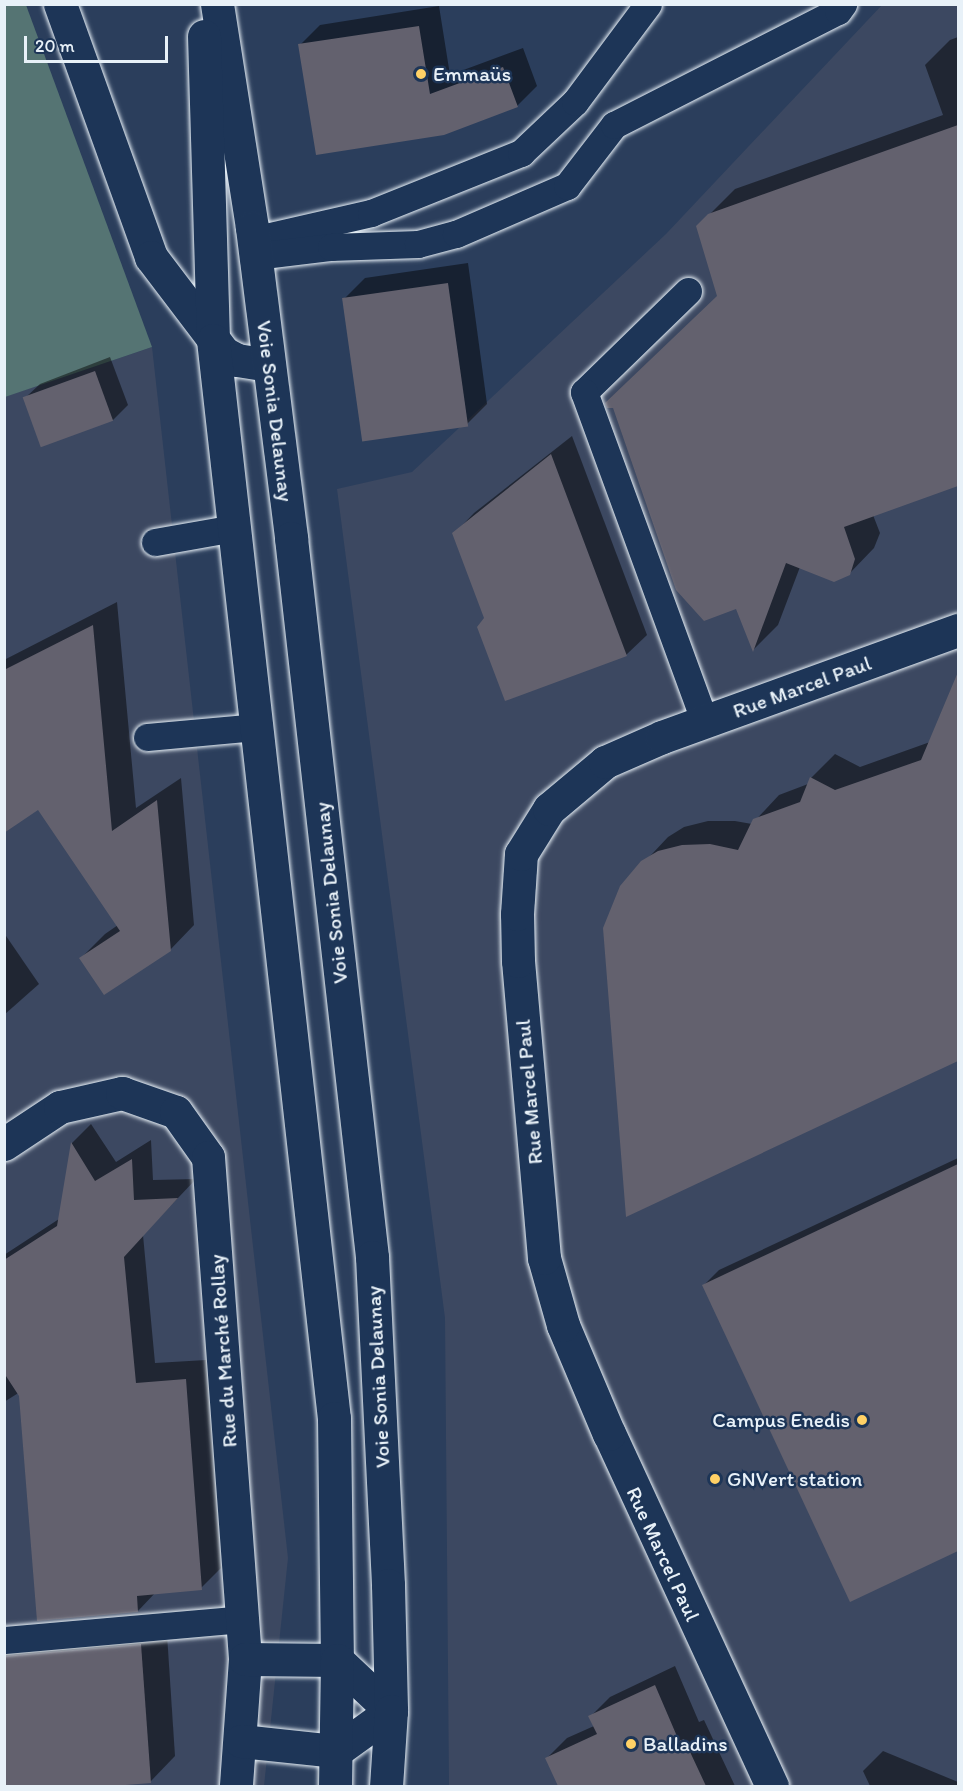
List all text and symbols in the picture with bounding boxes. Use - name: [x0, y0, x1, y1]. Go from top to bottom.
- scale bar: [27, 24, 171, 62]
- text: 20 m: [35, 35, 75, 57]
- place label: Emmaüs: [433, 61, 511, 87]
- marker: Emmaüs: [414, 67, 428, 81]
- street label: Voie Sonia Delaunay: [251, 319, 299, 503]
- street label: Rue Marcel Paul: [730, 650, 874, 724]
- street label: Voie Sonia Delaunay: [309, 801, 353, 985]
- street label: Rue Marcel Paul: [510, 1019, 548, 1165]
- street label: Rue du Marché Rollay: [204, 1254, 242, 1448]
- street label: Voie Sonia Delaunay: [361, 1286, 395, 1468]
- place label: Campus Enedis: [712, 1407, 850, 1433]
- marker: Campus Enedis: [855, 1413, 869, 1427]
- place label: GNVert station: [727, 1466, 863, 1492]
- marker: GNVert station: [708, 1472, 722, 1486]
- street label: Rue Marcel Paul: [621, 1483, 705, 1625]
- place label: Balladins: [643, 1731, 728, 1757]
- marker: Balladins: [624, 1737, 638, 1751]

